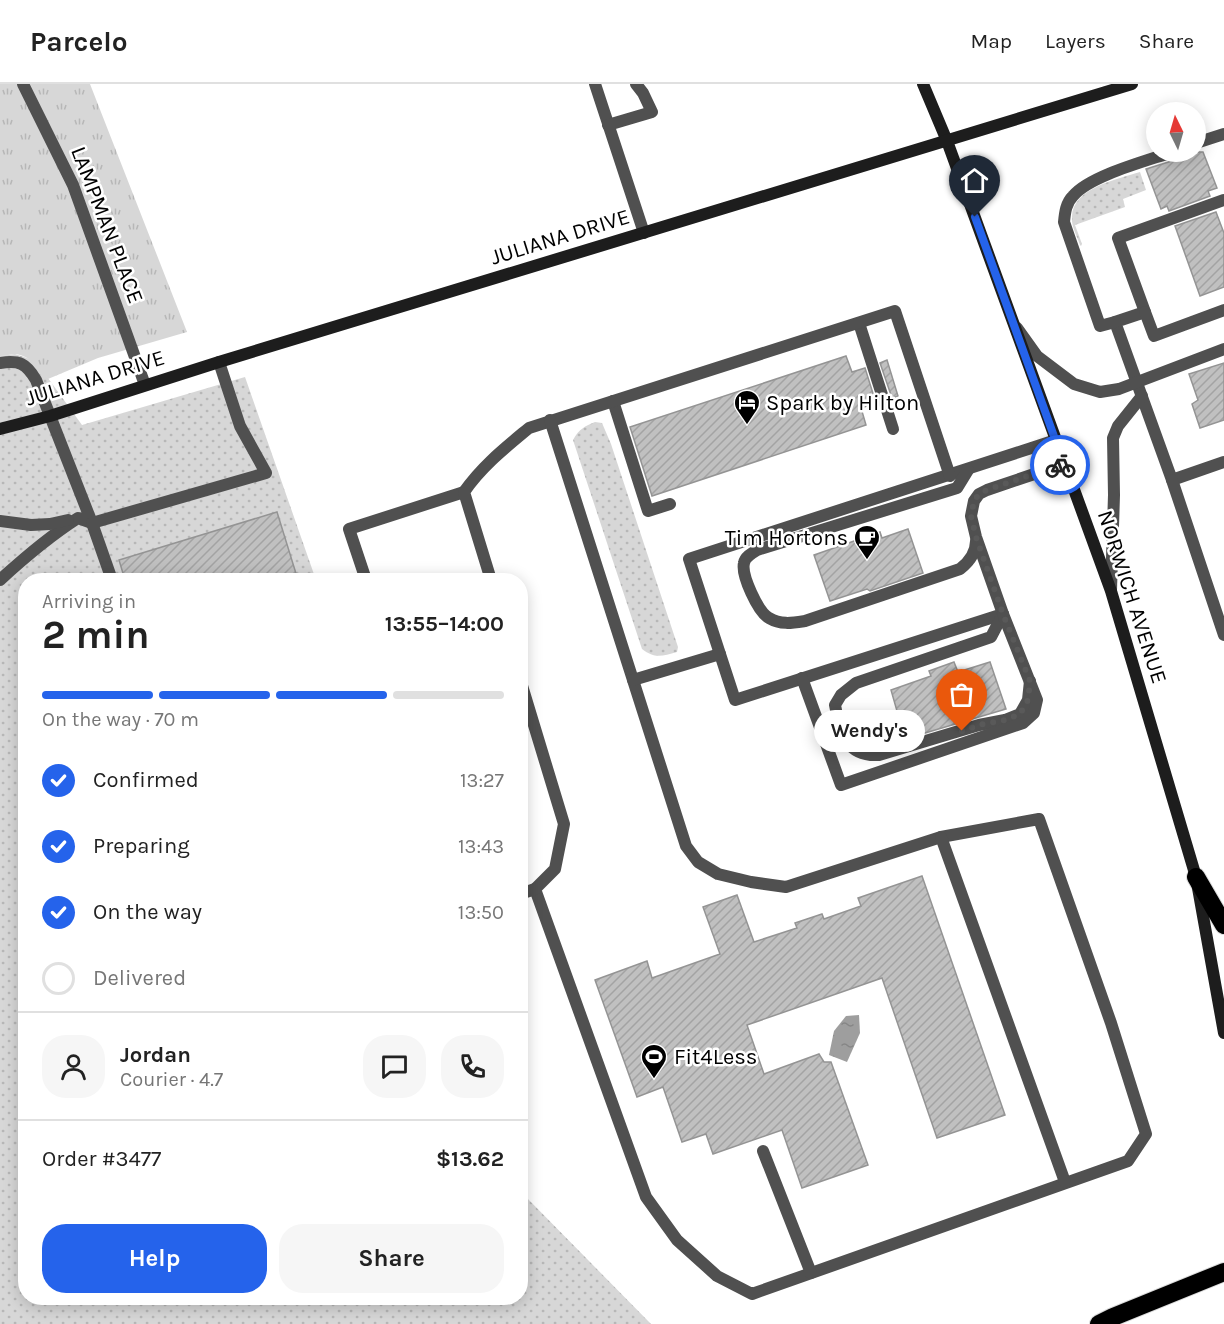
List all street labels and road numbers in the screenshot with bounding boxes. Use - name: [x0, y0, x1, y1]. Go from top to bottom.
- street label: LAMPMAN PLACE: [65, 143, 149, 307]
- street label: JULIANA DRIVE: [487, 203, 633, 271]
- street label: JULIANA DRIVE: [22, 344, 168, 412]
- street label: NORWICH AVENUE: [1092, 507, 1172, 687]

